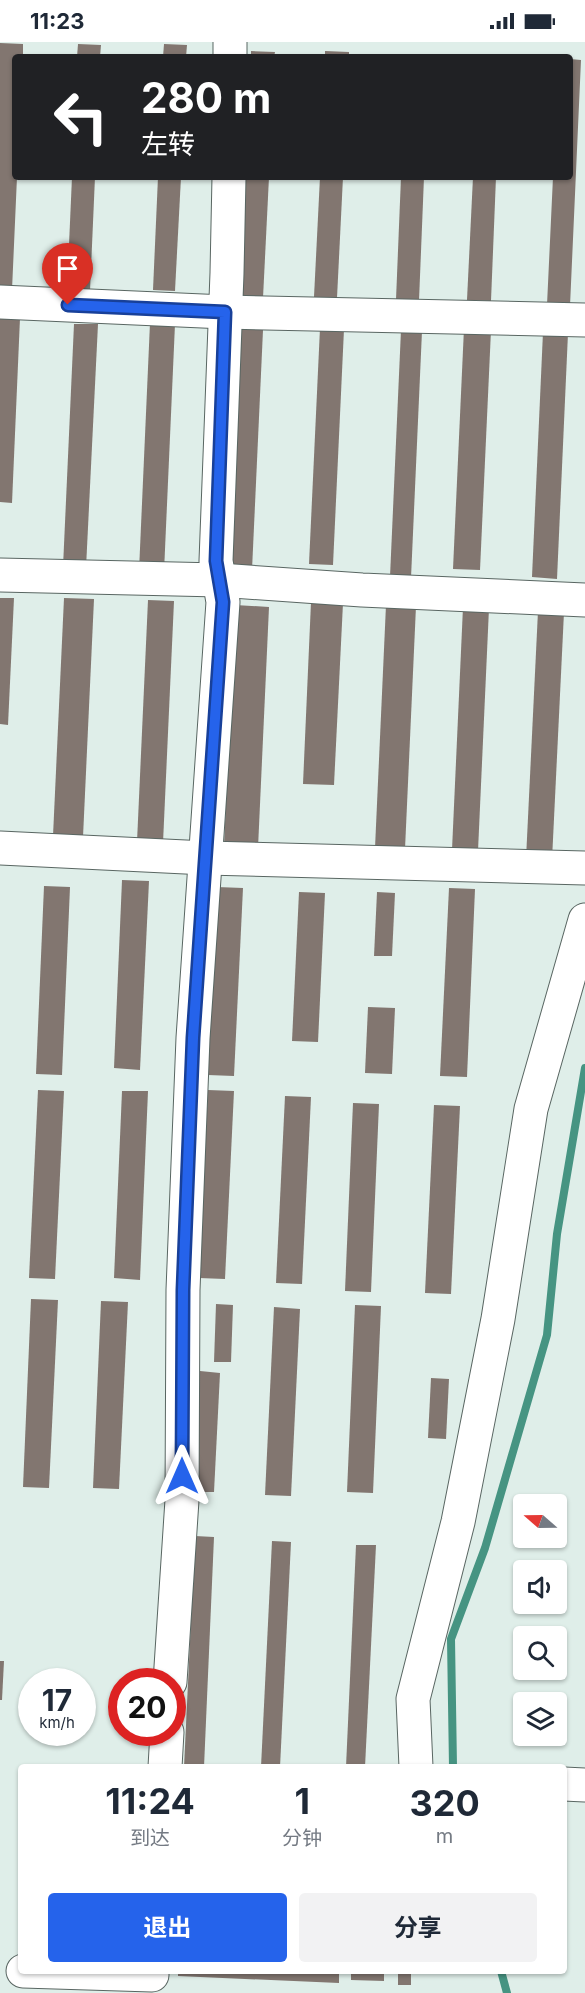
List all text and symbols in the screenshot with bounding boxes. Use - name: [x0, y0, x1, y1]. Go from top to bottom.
- text: 11:23: [30, 8, 84, 34]
- text: 280 m: [141, 72, 271, 123]
- icon: left: [42, 78, 120, 156]
- text: 左转: [141, 128, 195, 161]
- pin: [42, 243, 93, 305]
- icon: arrive: [51, 252, 84, 285]
- position arrow: [150, 1444, 214, 1508]
- north arrow: [513, 1494, 567, 1548]
- map controls: [513, 1494, 567, 1746]
- button: sound: [513, 1560, 567, 1614]
- button: search: [513, 1626, 567, 1680]
- speed limit sign: 20: [108, 1668, 186, 1746]
- text: 17: [42, 1682, 72, 1718]
- button: layers: [513, 1692, 567, 1746]
- text: km/h: [39, 1713, 75, 1732]
- text: 11:24: [105, 1779, 195, 1823]
- text: 1: [294, 1779, 310, 1823]
- text: 320: [409, 1781, 480, 1825]
- text: m: [436, 1824, 453, 1848]
- text: 到达: [130, 1826, 170, 1850]
- text: 分钟: [282, 1826, 322, 1850]
- button: 退出: [48, 1893, 287, 1962]
- button: 分享: [299, 1893, 537, 1962]

